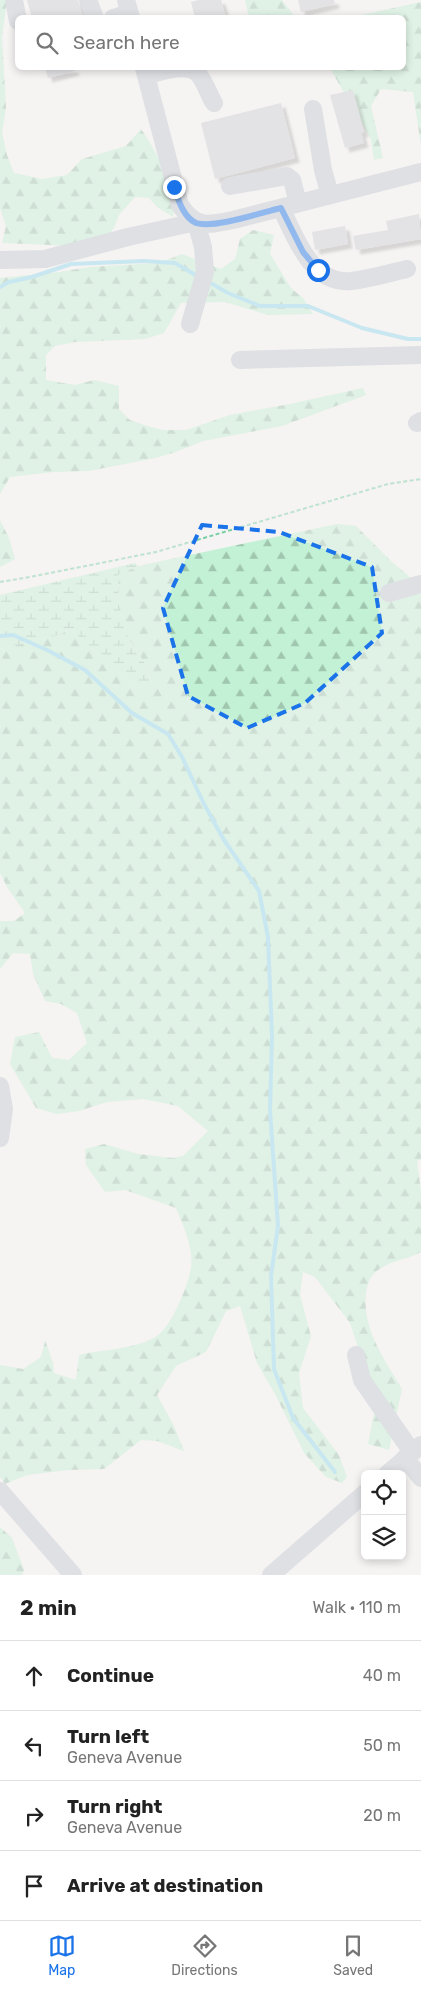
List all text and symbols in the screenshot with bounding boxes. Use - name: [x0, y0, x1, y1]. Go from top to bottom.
- search box: [15, 15, 406, 70]
- icon: search: [33, 29, 61, 57]
- text: Search here: [73, 31, 180, 54]
- route end: [163, 176, 186, 199]
- route start: [307, 259, 330, 282]
- map controls: [361, 1470, 406, 1560]
- button: locate: [361, 1470, 406, 1515]
- button: layers: [361, 1515, 406, 1560]
- text: 2 min: [20, 1595, 77, 1620]
- text: Walk · 110 m: [313, 1598, 401, 1617]
- icon: ahead: [20, 1662, 48, 1690]
- text: Continue: [67, 1664, 154, 1687]
- text: 40 m: [363, 1666, 401, 1685]
- text: Turn left: [67, 1725, 149, 1748]
- icon: left: [20, 1732, 48, 1760]
- text: 50 m: [363, 1736, 401, 1755]
- text: Geneva Avenue: [67, 1748, 182, 1767]
- text: Turn right: [67, 1795, 162, 1818]
- icon: right: [20, 1802, 48, 1830]
- text: 20 m: [363, 1806, 401, 1825]
- text: Geneva Avenue: [67, 1818, 182, 1837]
- icon: arrive: [20, 1872, 48, 1900]
- text: Arrive at destination: [67, 1874, 263, 1897]
- tab: Map: [48, 1932, 76, 1979]
- tab: Directions: [171, 1932, 238, 1979]
- tab: Saved: [333, 1932, 373, 1979]

